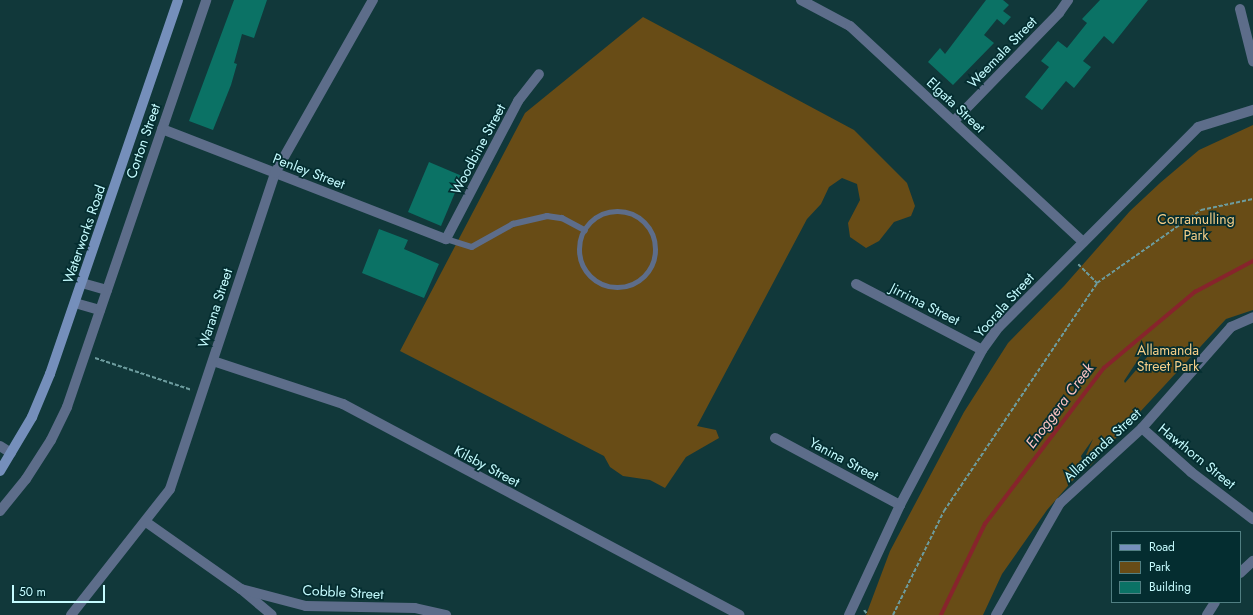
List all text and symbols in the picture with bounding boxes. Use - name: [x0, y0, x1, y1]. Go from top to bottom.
- street label: Weemala Street: [964, 13, 1040, 91]
- street label: Elgata Street: [923, 74, 989, 136]
- street label: Corton Street: [122, 101, 164, 181]
- street label: Woodbine Street: [447, 101, 509, 197]
- street label: Penley Street: [271, 150, 347, 192]
- street label: Waterworks Road: [59, 183, 109, 285]
- park label: Corramulling Park: [1157, 211, 1235, 244]
- street label: Warana Street: [194, 266, 236, 350]
- street label: Yoorala Street: [971, 269, 1037, 341]
- street label: Jirrima Street: [888, 279, 962, 329]
- park label: Allamanda Street Park: [1137, 342, 1199, 374]
- water label: Enoggera Creek: [1022, 360, 1098, 452]
- street label: Allamanda Street: [1060, 405, 1144, 485]
- street label: Hawthorn Street: [1155, 420, 1239, 492]
- street label: Yanina Street: [807, 434, 881, 484]
- street label: Kilsby Street: [451, 442, 523, 490]
- legend: [1111, 531, 1241, 603]
- text: Road: [1149, 538, 1175, 556]
- text: Park: [1149, 558, 1170, 576]
- scale bar: [14, 577, 107, 603]
- text: Building: [1149, 578, 1191, 596]
- street label: Cobble Street: [302, 581, 384, 603]
- text: 50 m: [19, 583, 46, 601]

